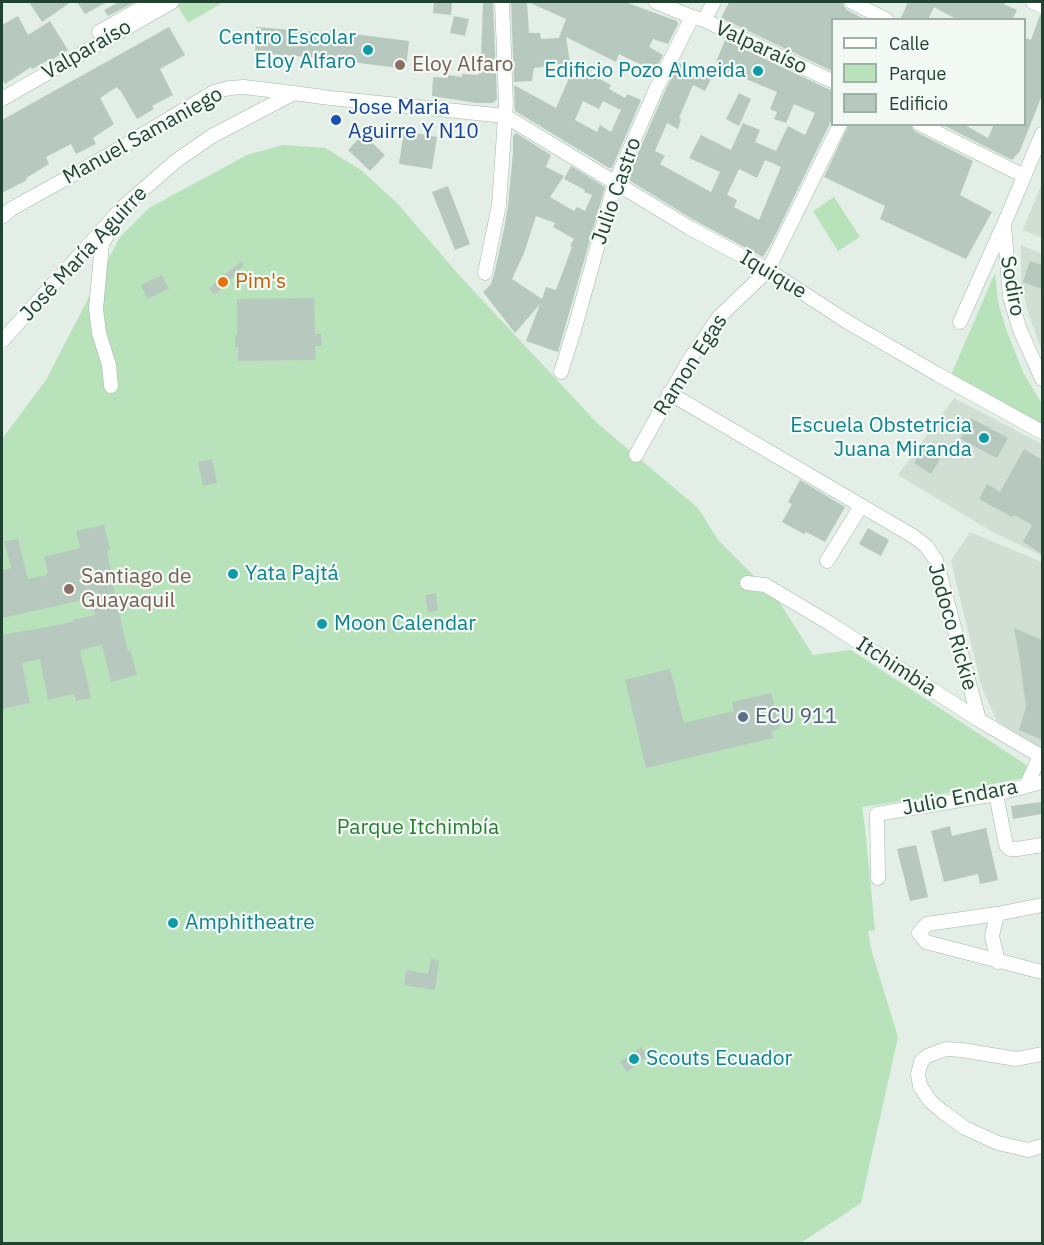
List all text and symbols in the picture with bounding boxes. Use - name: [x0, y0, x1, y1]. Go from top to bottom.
- street label: Valparaíso: [38, 14, 136, 86]
- street label: Valparaíso: [711, 16, 811, 80]
- legend: [831, 18, 1026, 126]
- place label: Centro Escolar Eloy Alfaro: [219, 25, 356, 75]
- text: Calle: [889, 32, 929, 55]
- marker: Centro Escolar Eloy Alfaro: [361, 43, 375, 57]
- place label: Eloy Alfaro: [412, 52, 514, 78]
- marker: Eloy Alfaro: [393, 58, 407, 72]
- place label: Edificio Pozo Almeida: [544, 58, 746, 84]
- text: Parque: [889, 62, 946, 85]
- marker: Edificio Pozo Almeida: [751, 64, 765, 78]
- street label: Manuel Samaniego: [59, 82, 227, 190]
- text: Edificio: [889, 92, 948, 115]
- place label: Jose Maria Aguirre Y N10: [348, 95, 479, 145]
- marker: Jose Maria Aguirre Y N10: [329, 113, 343, 127]
- street label: Julio Castro: [587, 134, 647, 248]
- street label: José María Aguirre: [15, 181, 153, 327]
- street label: Iquique: [735, 245, 811, 305]
- street label: Sodiro: [994, 254, 1030, 318]
- place label: Pim's: [235, 269, 286, 295]
- marker: Pim's: [216, 275, 230, 289]
- street label: Ramon Egas: [649, 309, 733, 421]
- place label: Escuela Obstetricia Juana Miranda: [790, 413, 972, 463]
- marker: Escuela Obstetricia Juana Miranda: [977, 431, 991, 445]
- place label: Yata Pajtá: [245, 561, 339, 587]
- street label: Jodoco Rickie: [922, 561, 982, 693]
- place label: Santiago de Guayaquil: [81, 564, 192, 614]
- marker: Yata Pajtá: [226, 567, 240, 581]
- marker: Santiago de Guayaquil: [62, 582, 76, 596]
- place label: Moon Calendar: [334, 611, 476, 637]
- marker: Moon Calendar: [315, 617, 329, 631]
- street label: Itchimbia: [851, 632, 941, 702]
- place label: ECU 911: [755, 704, 837, 730]
- marker: ECU 911: [736, 710, 750, 724]
- street label: Julio Endara: [900, 774, 1020, 822]
- park label: Parque Itchimbía: [337, 815, 499, 841]
- place label: Amphitheatre: [185, 910, 315, 936]
- marker: Amphitheatre: [166, 916, 180, 930]
- place label: Scouts Ecuador: [646, 1046, 792, 1072]
- marker: Scouts Ecuador: [627, 1052, 641, 1066]

